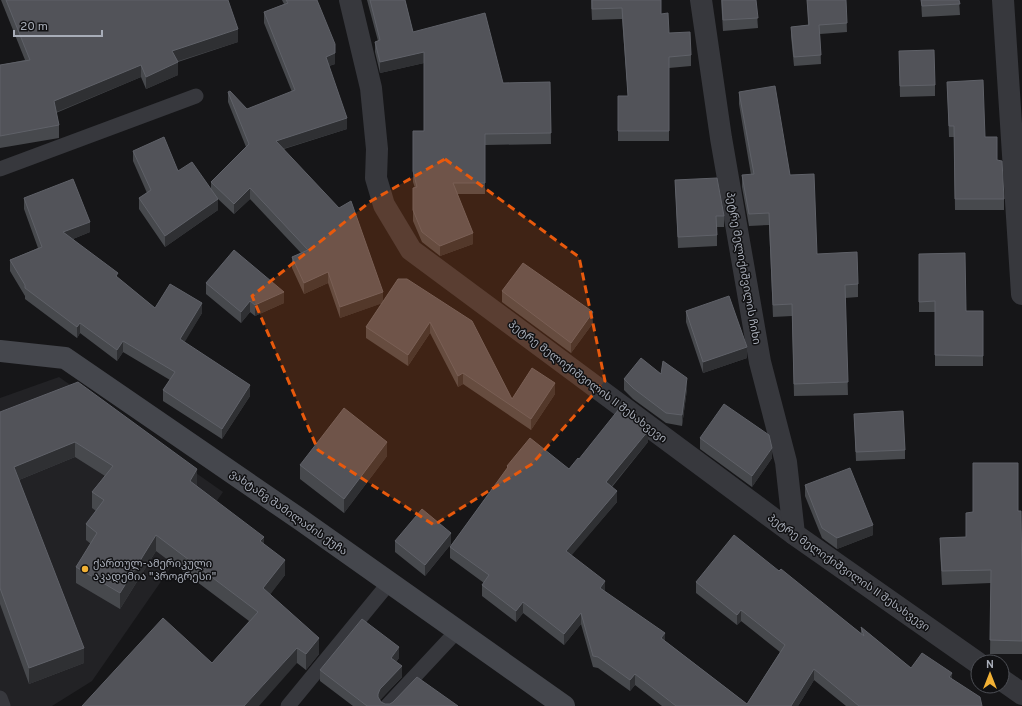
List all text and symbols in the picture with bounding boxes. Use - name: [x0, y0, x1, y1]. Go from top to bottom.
- scale bar: [14, 12, 102, 38]
- text: 20 m: [20, 19, 48, 35]
- street label: პეტრე მელიქიშვილის ჩიხი: [723, 191, 763, 346]
- street label: პეტრე მელიქიშვილის II შესახვევი: [505, 317, 670, 446]
- street label: ვახტანგ შამილაძის ქუჩა: [227, 467, 350, 559]
- street label: პეტრე მელიქიშვილის II შესახვევი: [764, 511, 933, 635]
- place label: ქართულ-ამერიკული აკადემია "პროგრესი": [93, 557, 216, 584]
- marker: ქართულ-ამერიკული აკადემია "პროგრესი": [80, 564, 90, 574]
- north arrow: [970, 654, 1010, 694]
- text: N: [986, 658, 994, 672]

